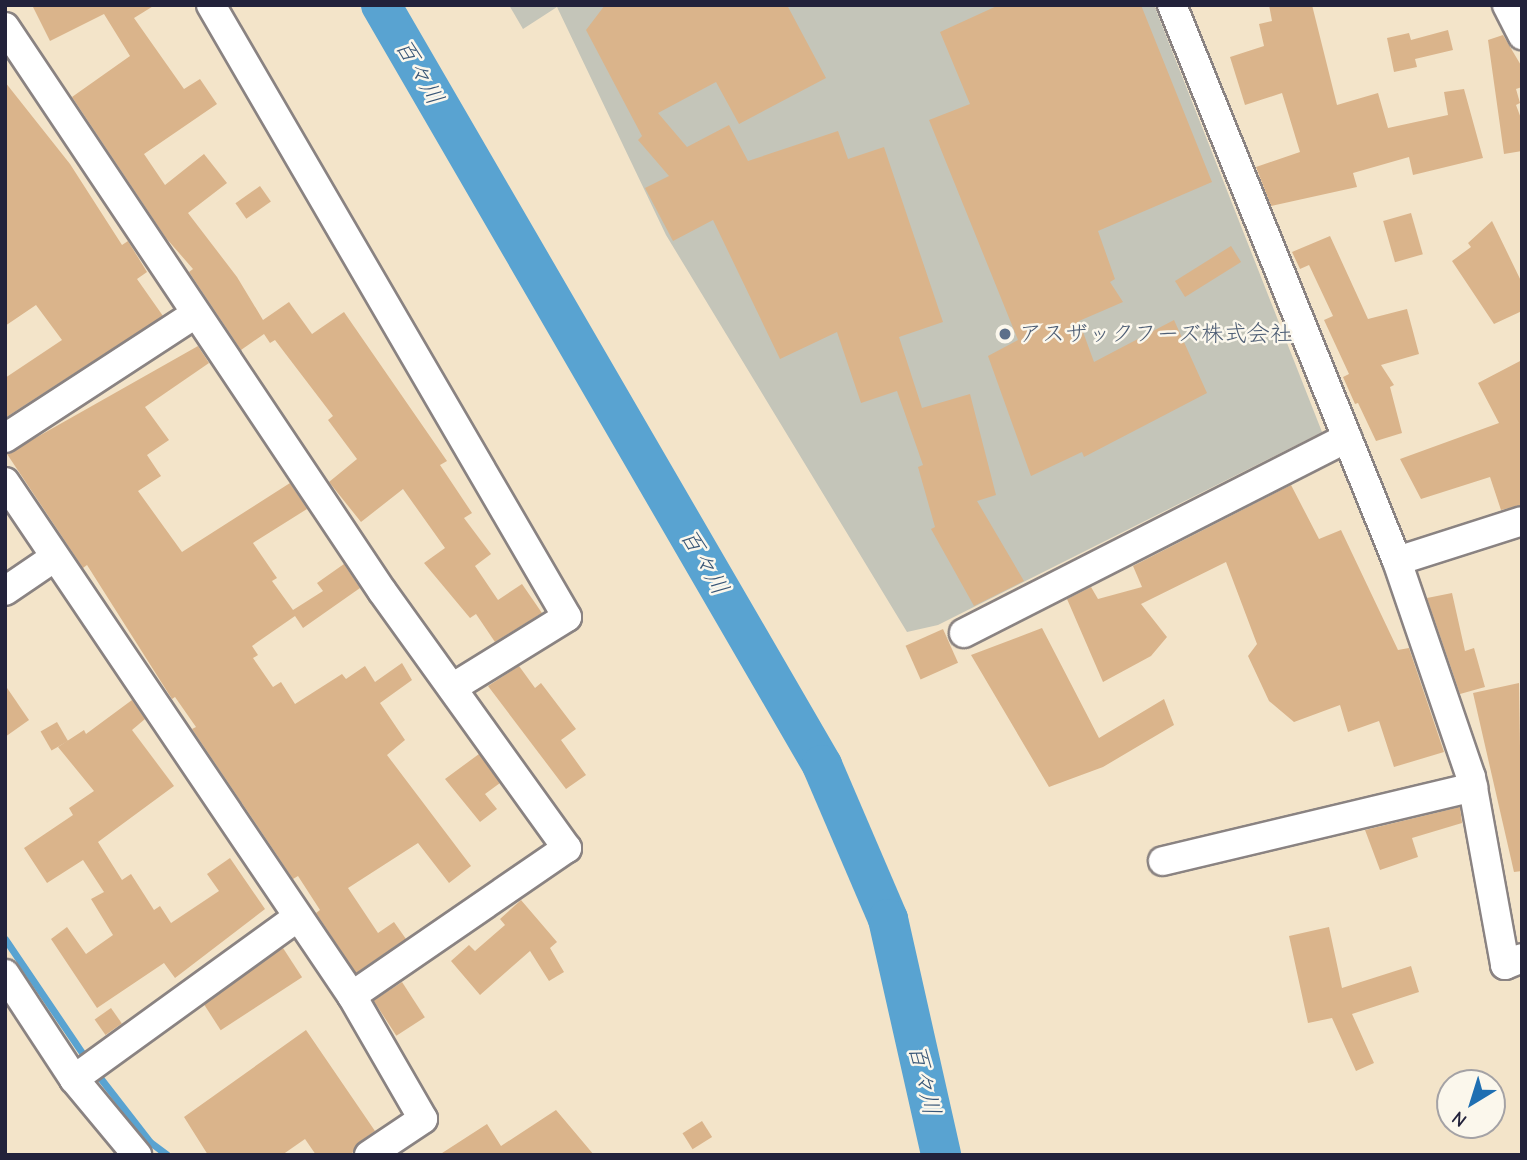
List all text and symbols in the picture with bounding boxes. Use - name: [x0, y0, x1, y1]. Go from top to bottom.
- water label: 百々川: [389, 34, 449, 110]
- place label: アスザックフーズ株式会社: [1019, 320, 1295, 348]
- marker: アスザックフーズ株式会社: [997, 326, 1013, 342]
- water label: 百々川: [674, 524, 734, 600]
- water label: 百々川: [902, 1042, 946, 1118]
- north arrow: [1436, 1069, 1506, 1139]
- text: N: [1448, 1106, 1471, 1131]

